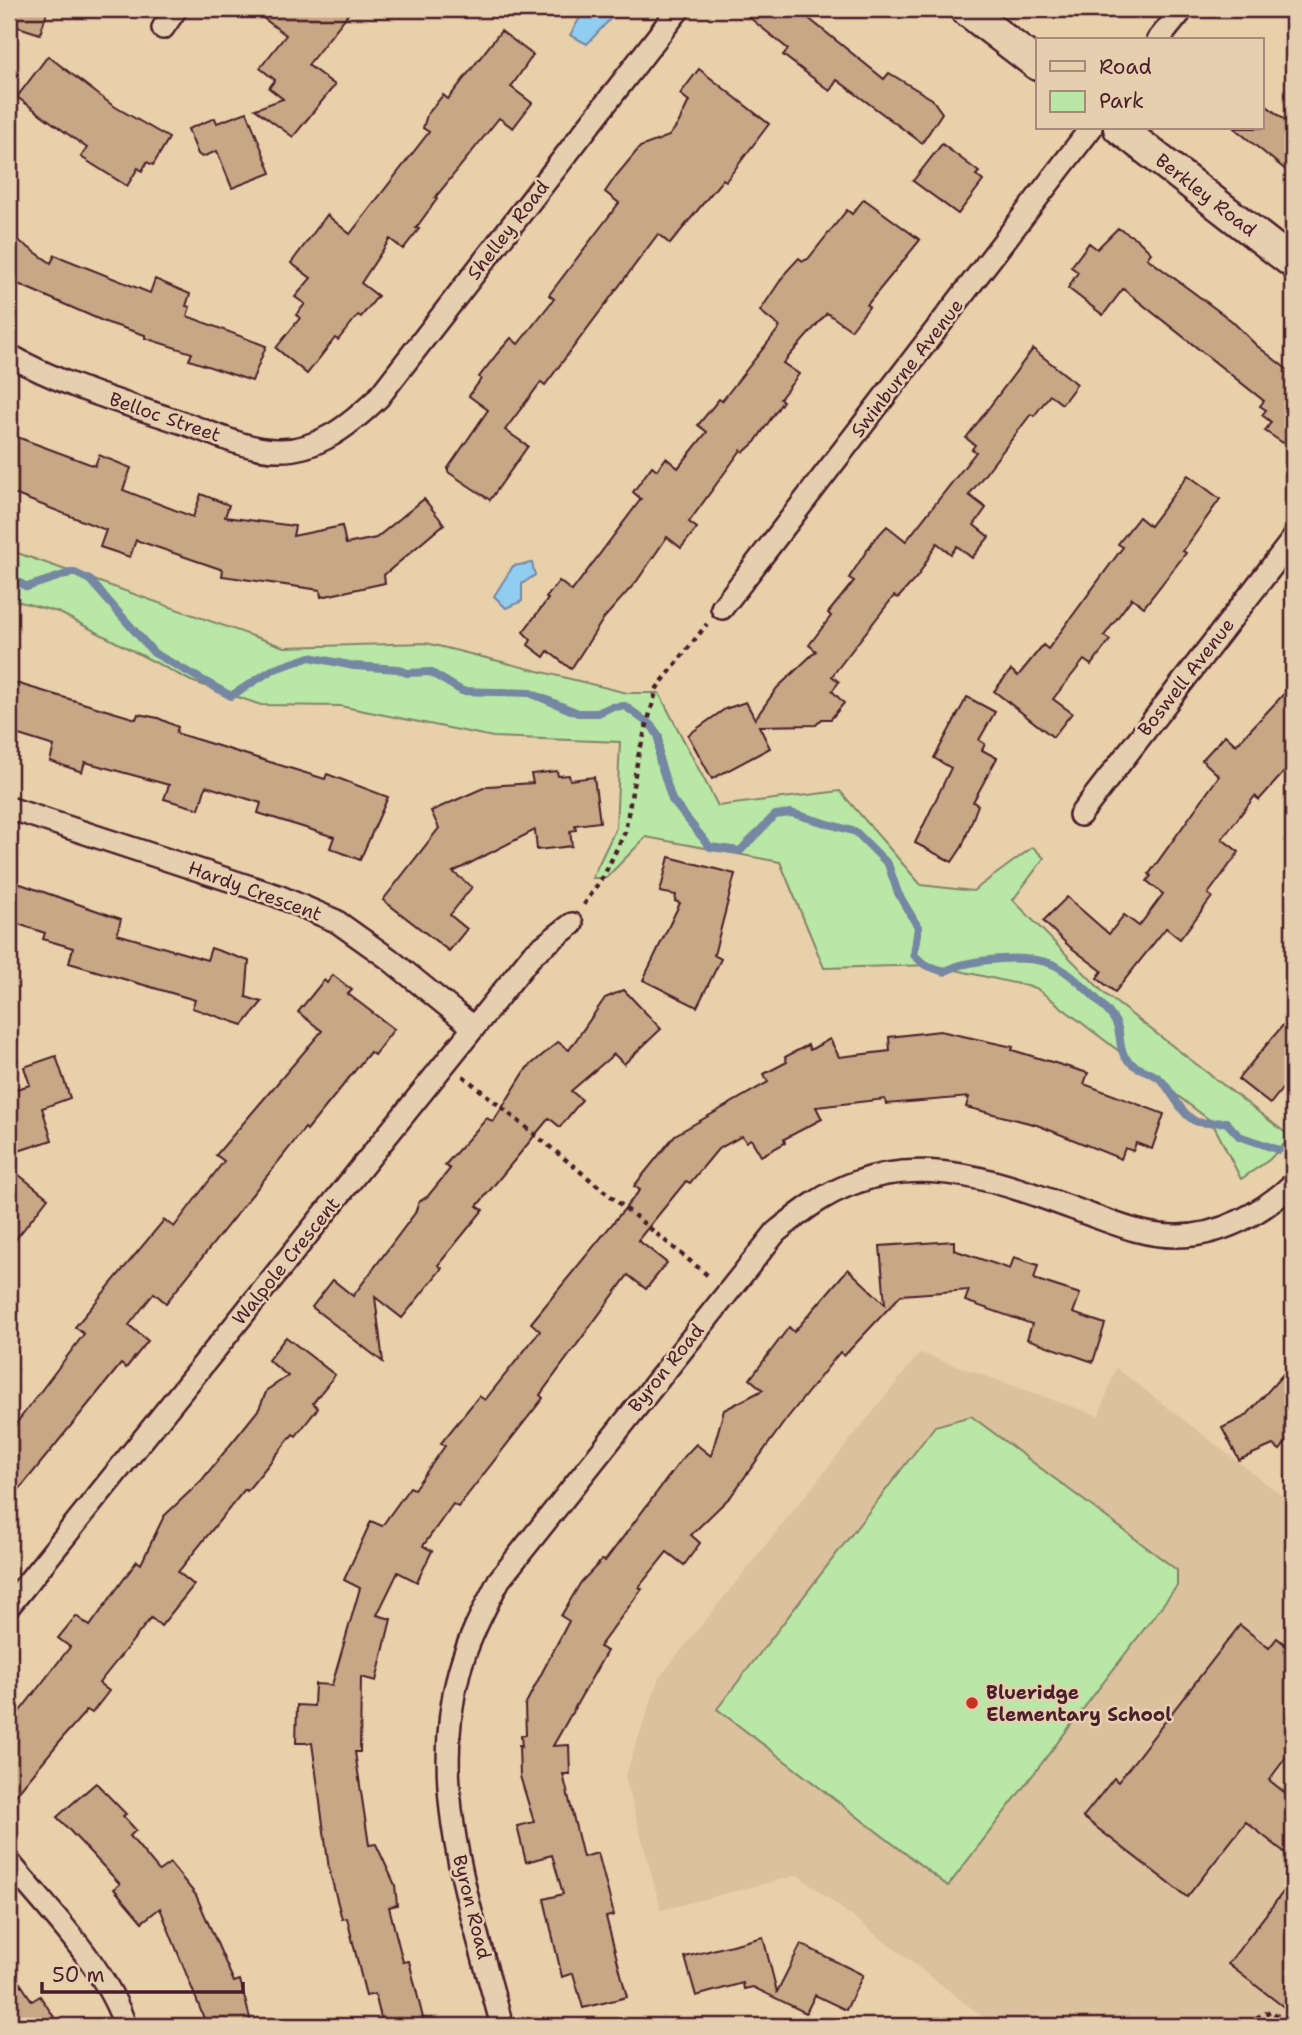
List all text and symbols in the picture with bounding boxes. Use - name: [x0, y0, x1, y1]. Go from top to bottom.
- legend: [1036, 38, 1264, 130]
- text: Road: [1099, 53, 1152, 81]
- text: Park: [1099, 87, 1144, 115]
- street label: Berkley Road: [1150, 148, 1262, 242]
- street label: Shelley Road: [461, 175, 555, 285]
- street label: Swinburne Avenue: [845, 294, 969, 442]
- street label: Belloc Street: [106, 386, 224, 448]
- street label: Boswell Avenue: [1132, 613, 1240, 741]
- street label: Hardy Crescent: [185, 855, 325, 927]
- street label: Walpole Crescent: [227, 1192, 345, 1330]
- street label: Byron Road: [623, 1319, 709, 1417]
- place label: Blueridge Elementary School: [986, 1680, 1172, 1727]
- marker: Blueridge Elementary School: [964, 1695, 980, 1711]
- street label: Byron Road: [447, 1852, 497, 1962]
- scale bar: [42, 1951, 243, 1995]
- text: 50 m: [52, 1961, 105, 1989]

